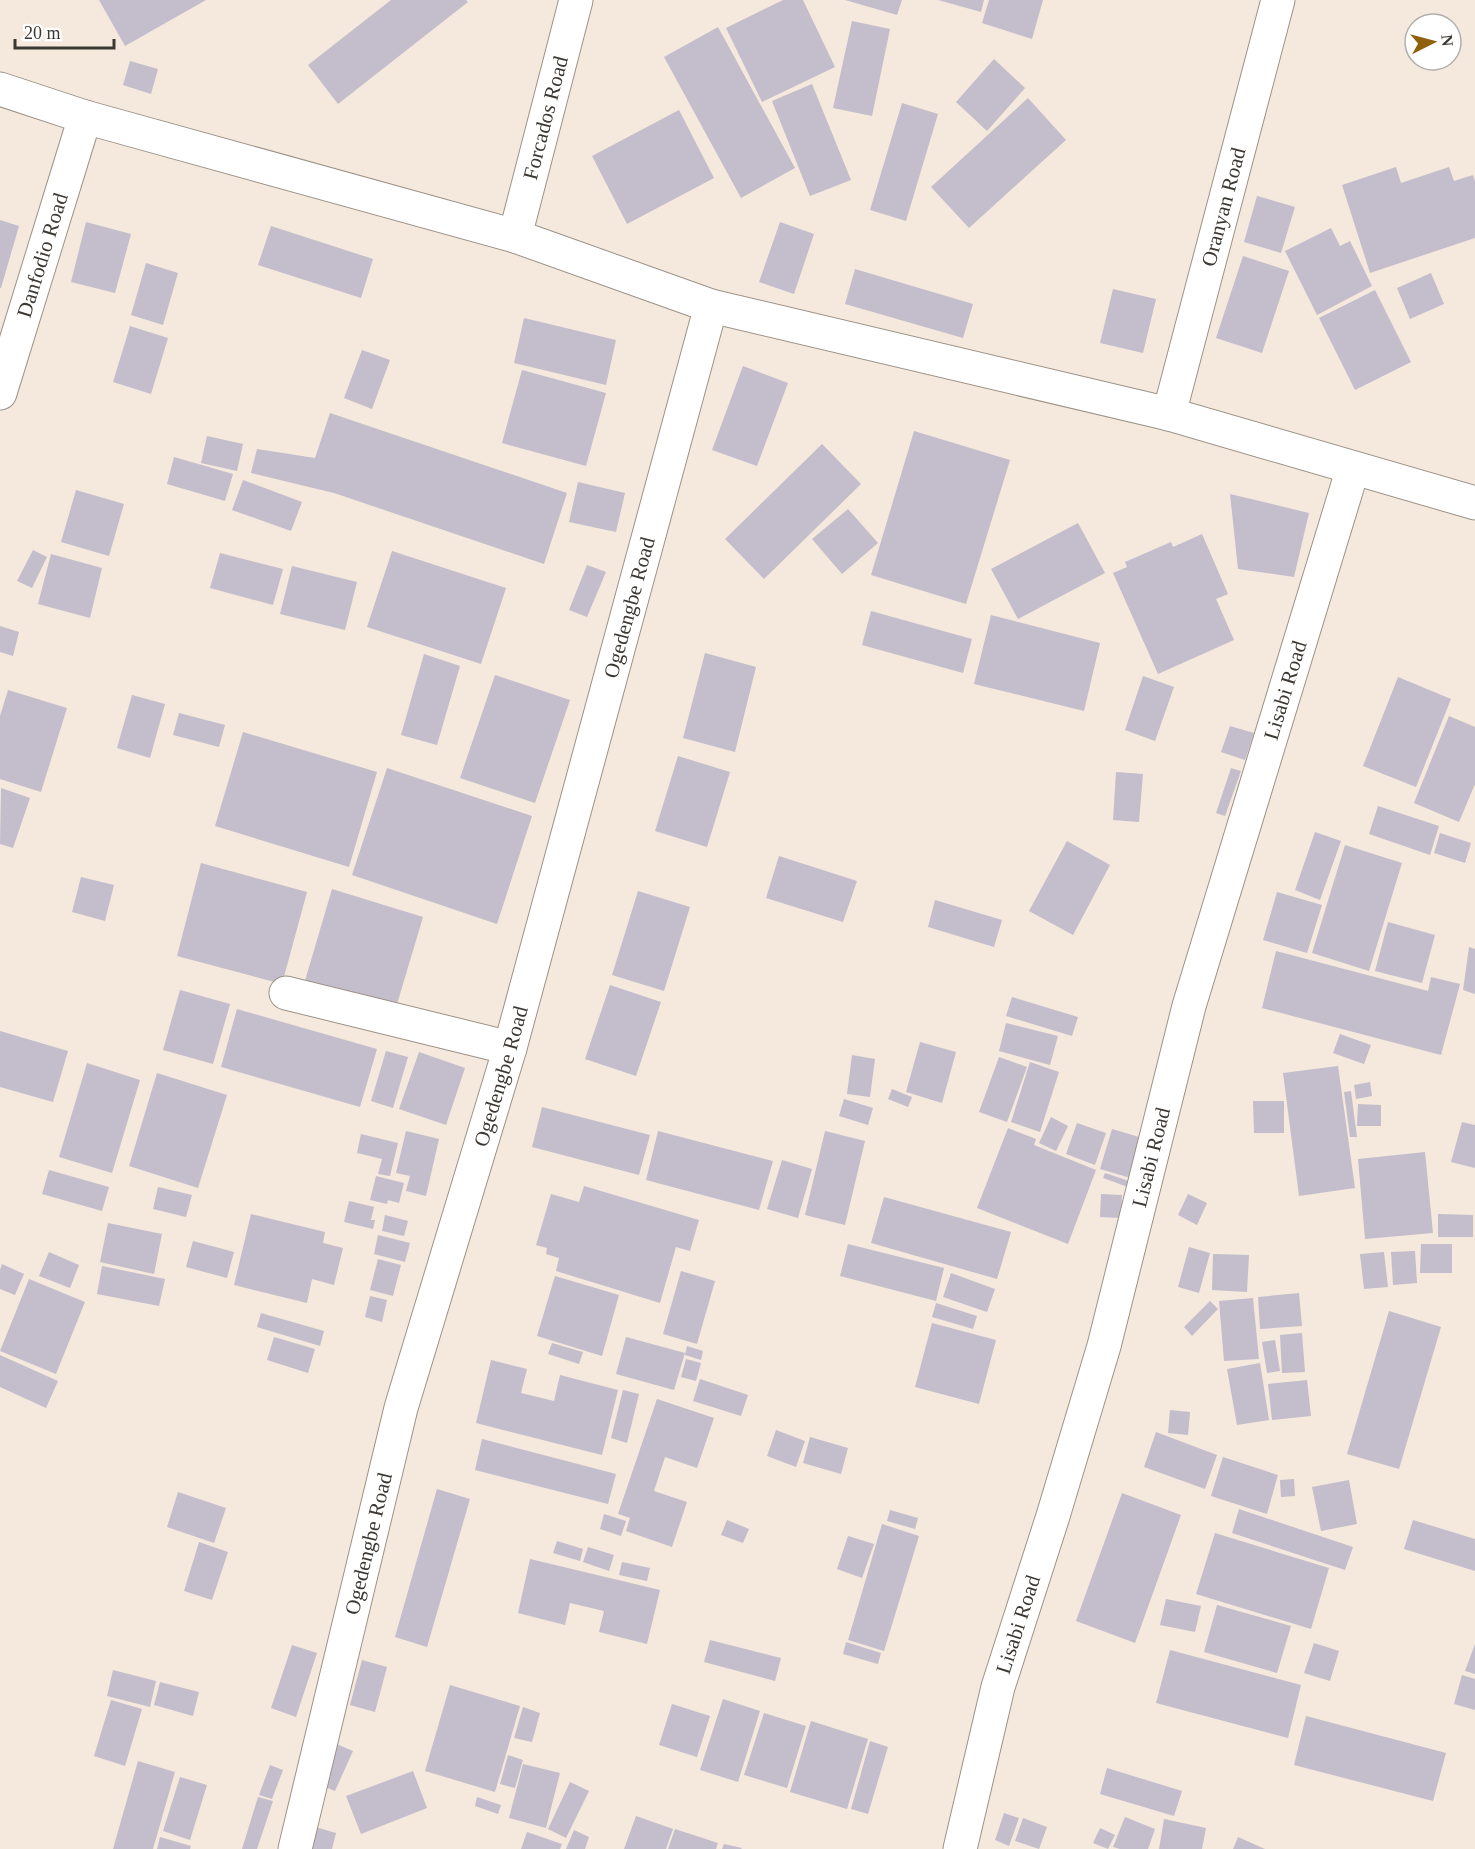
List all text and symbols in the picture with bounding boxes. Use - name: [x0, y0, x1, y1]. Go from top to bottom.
- scale bar: [15, 12, 114, 50]
- north arrow: [1403, 12, 1463, 72]
- text: 20 m: [24, 23, 61, 43]
- text: N: [1438, 34, 1457, 48]
- street label: Forcados Road: [518, 53, 573, 182]
- street label: Oranyan Road: [1196, 145, 1251, 269]
- street label: Danfodio Road: [12, 190, 73, 321]
- street label: Ogedengbe Road: [599, 534, 660, 681]
- street label: Lisabi Road: [1259, 637, 1312, 743]
- street label: Ogedengbe Road: [469, 1003, 533, 1149]
- street label: Lisabi Road: [1127, 1104, 1175, 1210]
- street label: Ogedengbe Road: [340, 1470, 397, 1617]
- street label: Lisabi Road: [991, 1572, 1045, 1677]

